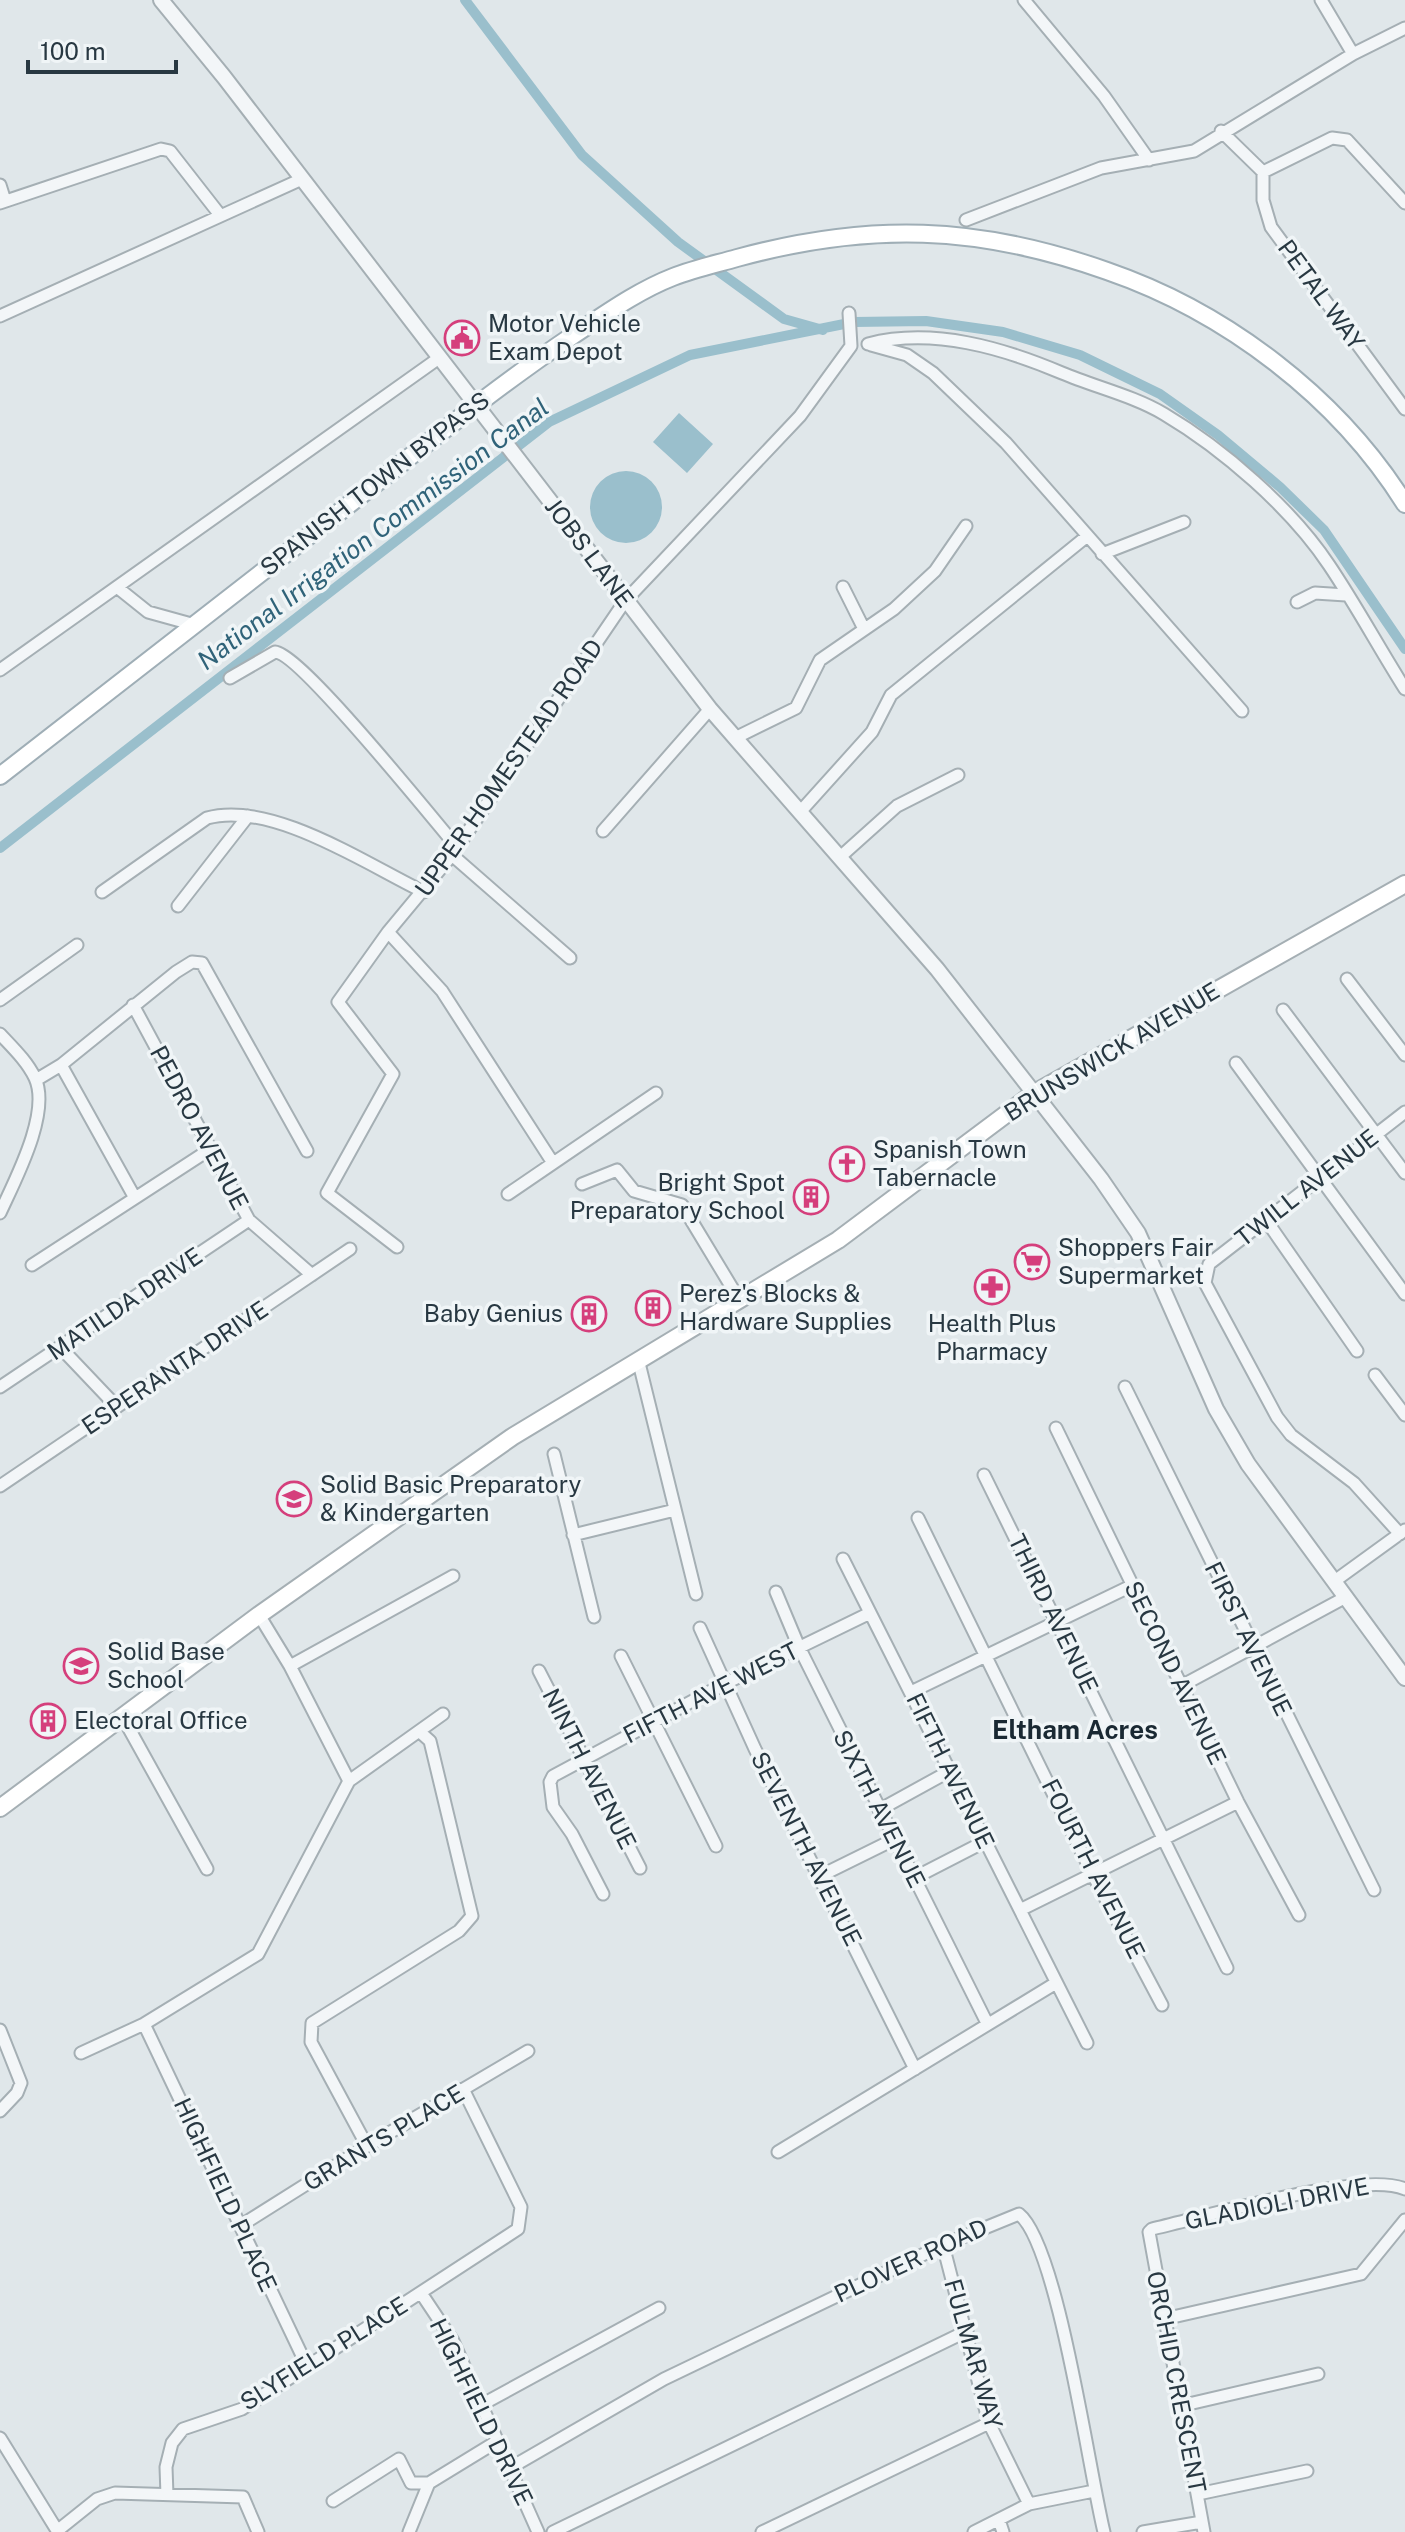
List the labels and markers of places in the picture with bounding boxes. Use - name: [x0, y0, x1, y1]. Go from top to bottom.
- place label: Motor Vehicle Exam Depot: [488, 309, 641, 365]
- public building icon: Motor Vehicle Exam Depot: [443, 319, 481, 357]
- place label: Spanish Town Tabernacle: [873, 1135, 1027, 1191]
- church icon: Spanish Town Tabernacle: [828, 1145, 866, 1183]
- place label: Bright Spot Preparatory School: [570, 1168, 785, 1224]
- building icon: Bright Spot Preparatory School: [792, 1178, 830, 1216]
- place label: Shoppers Fair Supermarket: [1058, 1233, 1214, 1289]
- supermarket icon: Shoppers Fair Supermarket: [1013, 1243, 1051, 1281]
- pharmacy icon: Health Plus Pharmacy: [973, 1268, 1011, 1306]
- place label: Perez's Blocks & Hardware Supplies: [679, 1279, 892, 1335]
- building icon: Perez's Blocks & Hardware Supplies: [634, 1289, 672, 1327]
- building icon: Baby Genius: [570, 1295, 608, 1333]
- place label: Baby Genius: [424, 1299, 563, 1327]
- place label: Health Plus Pharmacy: [928, 1309, 1056, 1365]
- place label: Solid Basic Preparatory & Kindergarten: [320, 1470, 581, 1526]
- school or university icon: Solid Basic Preparatory & Kindergarten: [275, 1480, 313, 1518]
- place label: Solid Base School: [107, 1637, 225, 1693]
- school or university icon: Solid Base School: [62, 1647, 100, 1685]
- building icon: Electoral Office: [29, 1702, 67, 1740]
- place label: Electoral Office: [74, 1706, 248, 1734]

